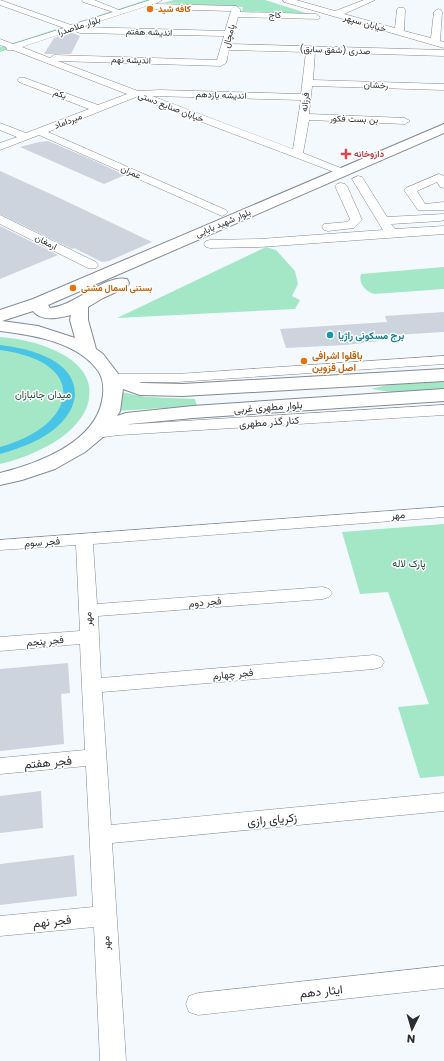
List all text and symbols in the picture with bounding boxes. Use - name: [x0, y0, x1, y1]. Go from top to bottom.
- place label: کافه شید: [158, 3, 191, 15]
- marker: کافه شید: [145, 4, 155, 14]
- street label: کاج: [269, 9, 281, 21]
- street label: خیابان سپهر: [341, 11, 388, 35]
- street label: بلوار ملاصدرا: [56, 13, 102, 39]
- street label: پامچال: [220, 23, 238, 49]
- street label: اندیشه هفتم: [126, 25, 172, 39]
- street label: صدری (شفق سابق): [299, 43, 371, 57]
- street label: اندیشه نهم: [111, 53, 151, 67]
- street label: رخشان: [364, 79, 388, 91]
- street label: یکم: [52, 86, 68, 102]
- street label: اندیشه یازدهم: [195, 88, 247, 102]
- street label: خیابان صنایع دستی: [136, 89, 206, 125]
- street label: فرزانه: [298, 92, 312, 112]
- street label: میرداماد: [52, 110, 84, 132]
- street label: بن بست فكور: [329, 112, 379, 126]
- place label: داروخانه: [354, 148, 385, 160]
- marker: داروخانه: [341, 149, 351, 159]
- street label: عمران: [119, 162, 143, 182]
- street label: بلوار شهید بابایی: [193, 206, 253, 240]
- street label: ارمغان: [33, 231, 59, 253]
- place label: بستنی اسمال مشتی: [81, 282, 153, 294]
- marker: بستنی اسمال مشتی: [68, 283, 78, 293]
- place label: برج مسکونی راژیا: [338, 328, 404, 343]
- marker: برج مسکونی راژیا: [325, 330, 335, 340]
- place label: باقلوا اشرافی اصل قزوین: [312, 348, 363, 375]
- marker: باقلوا اشرافی اصل قزوین: [299, 356, 309, 366]
- park label: میدان جانبازان: [15, 387, 71, 402]
- street label: بلوار مطهری غربی: [233, 397, 303, 417]
- street label: کنار گذر مطهری: [238, 412, 300, 432]
- street label: مهر: [389, 507, 406, 523]
- street label: فجر سوم: [23, 533, 61, 551]
- park label: پارک لاله: [392, 556, 426, 571]
- street label: فجر دوم: [188, 593, 223, 611]
- street label: مهر: [80, 612, 96, 627]
- street label: فجر پنجم: [26, 632, 65, 650]
- street label: فجر چهارم: [212, 665, 254, 683]
- street label: فجر هفتم: [23, 751, 73, 773]
- street label: زکریای رازی: [246, 808, 298, 830]
- street label: فجر نهم: [32, 911, 72, 931]
- street label: مهر: [98, 936, 114, 951]
- street label: ایثار دهم: [299, 980, 343, 1002]
- north arrow: [392, 1009, 432, 1049]
- text: N: [406, 1031, 416, 1047]

